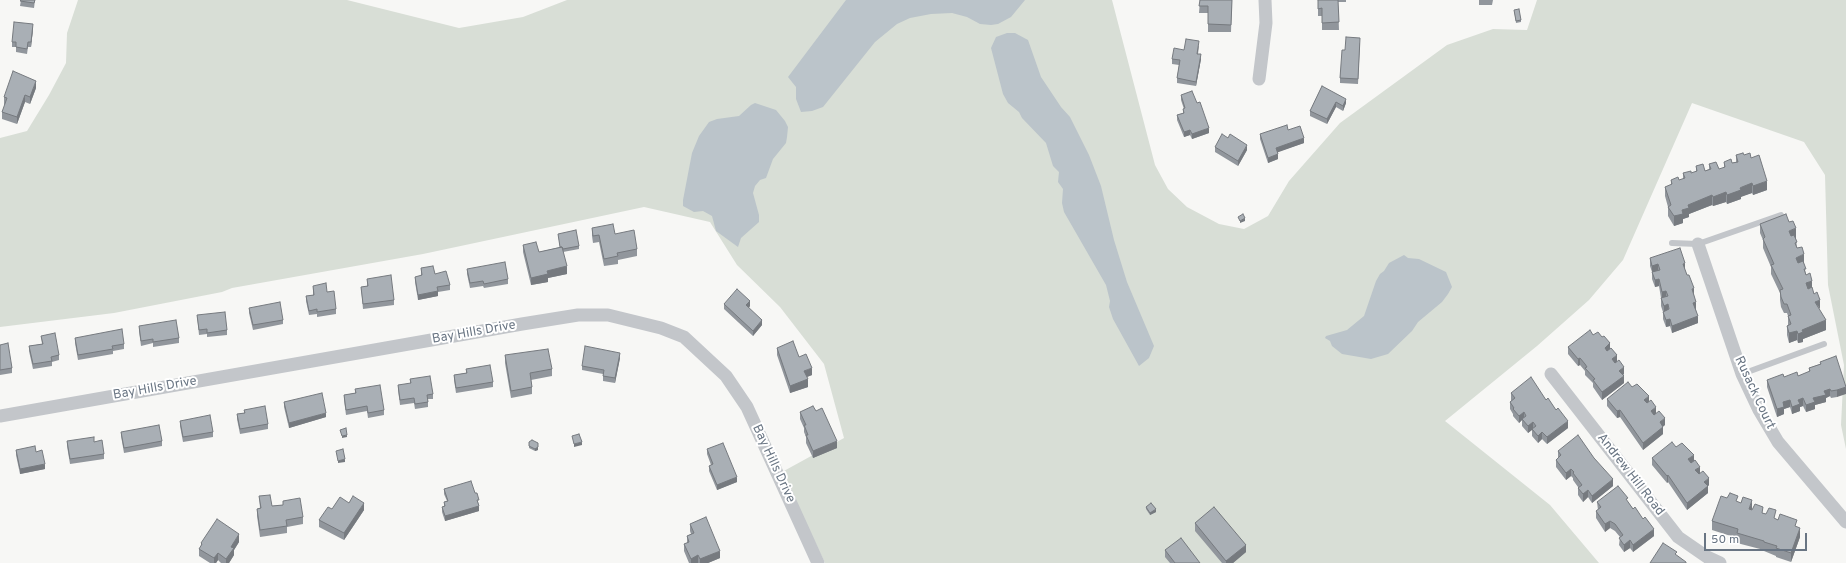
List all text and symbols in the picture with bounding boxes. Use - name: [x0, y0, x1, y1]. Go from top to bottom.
- street label: Bay Hills Drive: [431, 318, 517, 348]
- street label: Rusack Court: [1730, 354, 1778, 432]
- street label: Bay Hills Drive: [112, 374, 198, 404]
- street label: Bay Hills Drive: [748, 422, 798, 506]
- street label: Andrew Hill Road: [1593, 431, 1667, 519]
- scale bar: [1706, 525, 1809, 551]
- text: 50 m: [1711, 532, 1739, 548]

